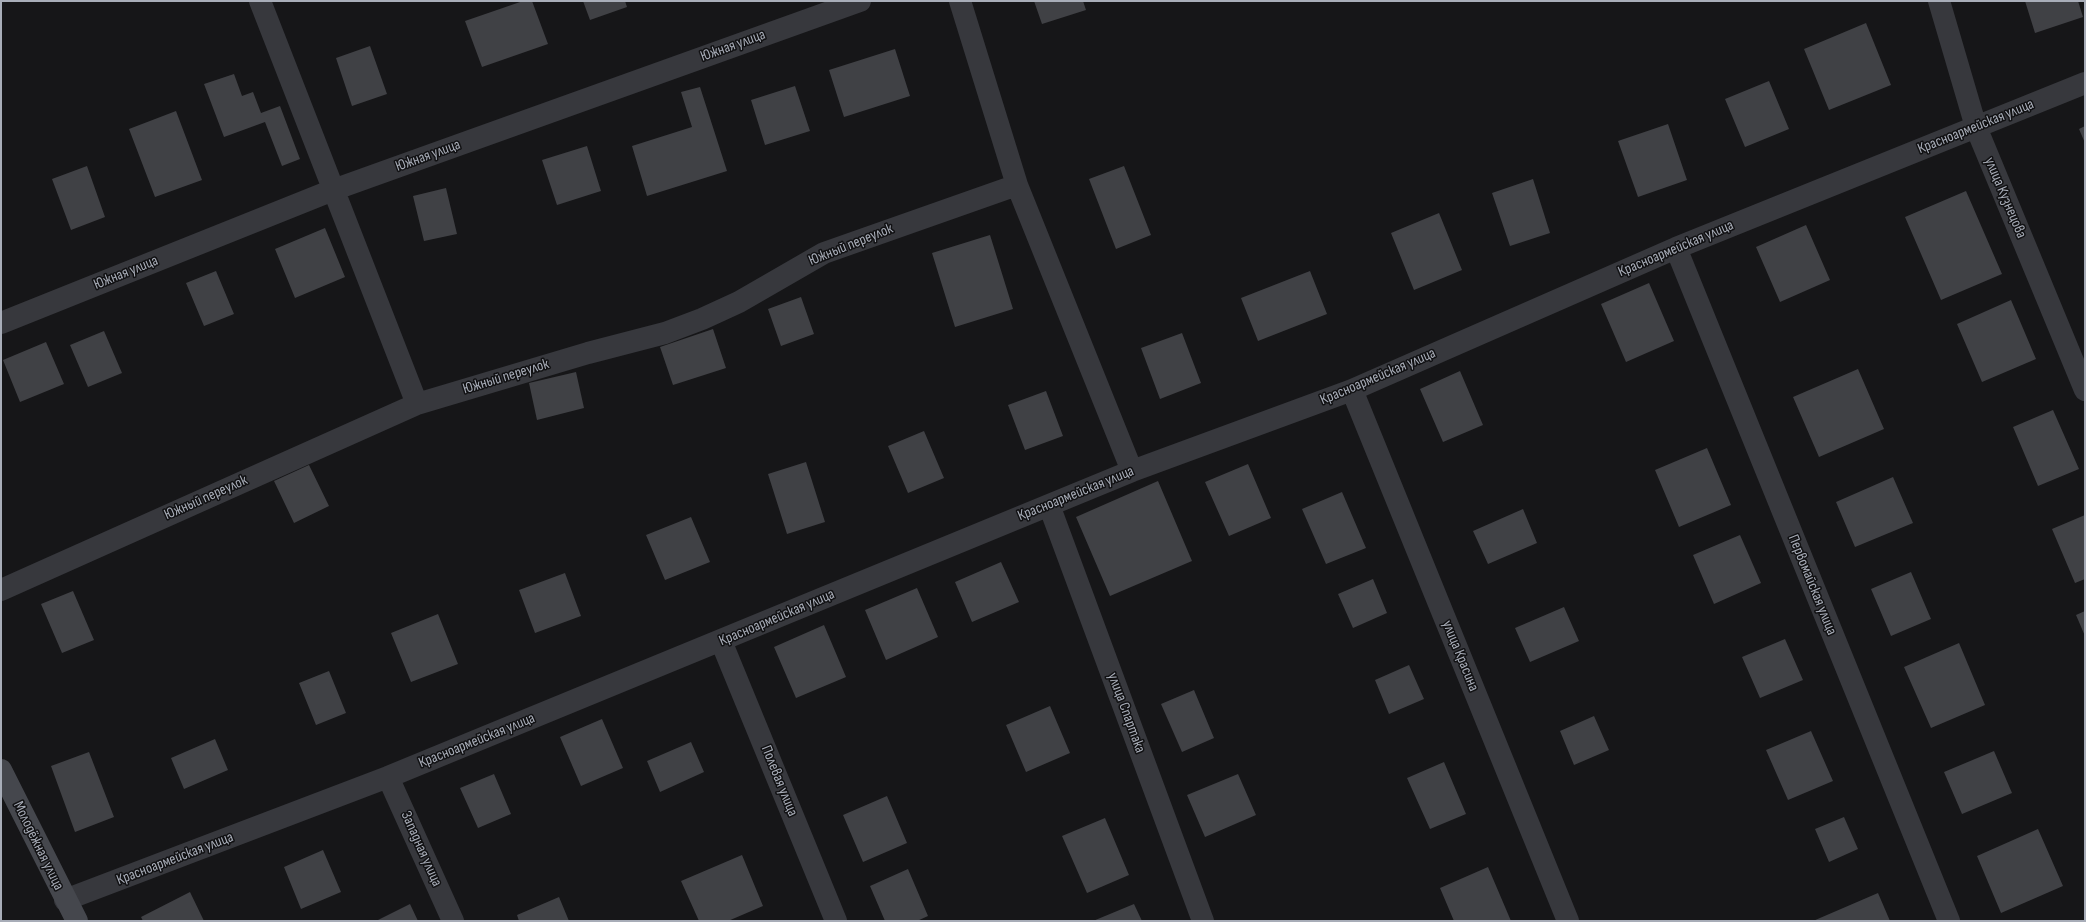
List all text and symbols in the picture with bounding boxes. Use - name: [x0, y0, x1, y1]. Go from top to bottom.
- street label: Южная улица: [698, 26, 768, 66]
- street label: Красноармейская улица: [1915, 96, 2037, 158]
- street label: Южная улица: [393, 136, 463, 176]
- street label: улица Кузнецова: [1980, 155, 2030, 241]
- street label: Красноармейская улица: [1616, 217, 1736, 281]
- street label: Южный переулок: [806, 220, 896, 270]
- street label: Южная улица: [91, 252, 161, 294]
- street label: Красноармейская улица: [1318, 345, 1438, 409]
- street label: Южный переулок: [461, 355, 551, 399]
- street label: Красноармейская улица: [1015, 463, 1137, 525]
- street label: Южный переулок: [162, 472, 250, 524]
- street label: Первомайская улица: [1784, 532, 1840, 638]
- street label: Красноармейская улица: [717, 586, 837, 650]
- street label: улица Красина: [1438, 618, 1482, 694]
- street label: улица Спартака: [1103, 670, 1149, 756]
- street label: Красноармейская улица: [416, 710, 538, 772]
- street label: Полевая улица: [757, 743, 801, 819]
- street label: Молодёжная улица: [9, 799, 67, 893]
- street label: Западная улица: [396, 809, 446, 889]
- street label: Красноармейская улица: [114, 828, 236, 890]

